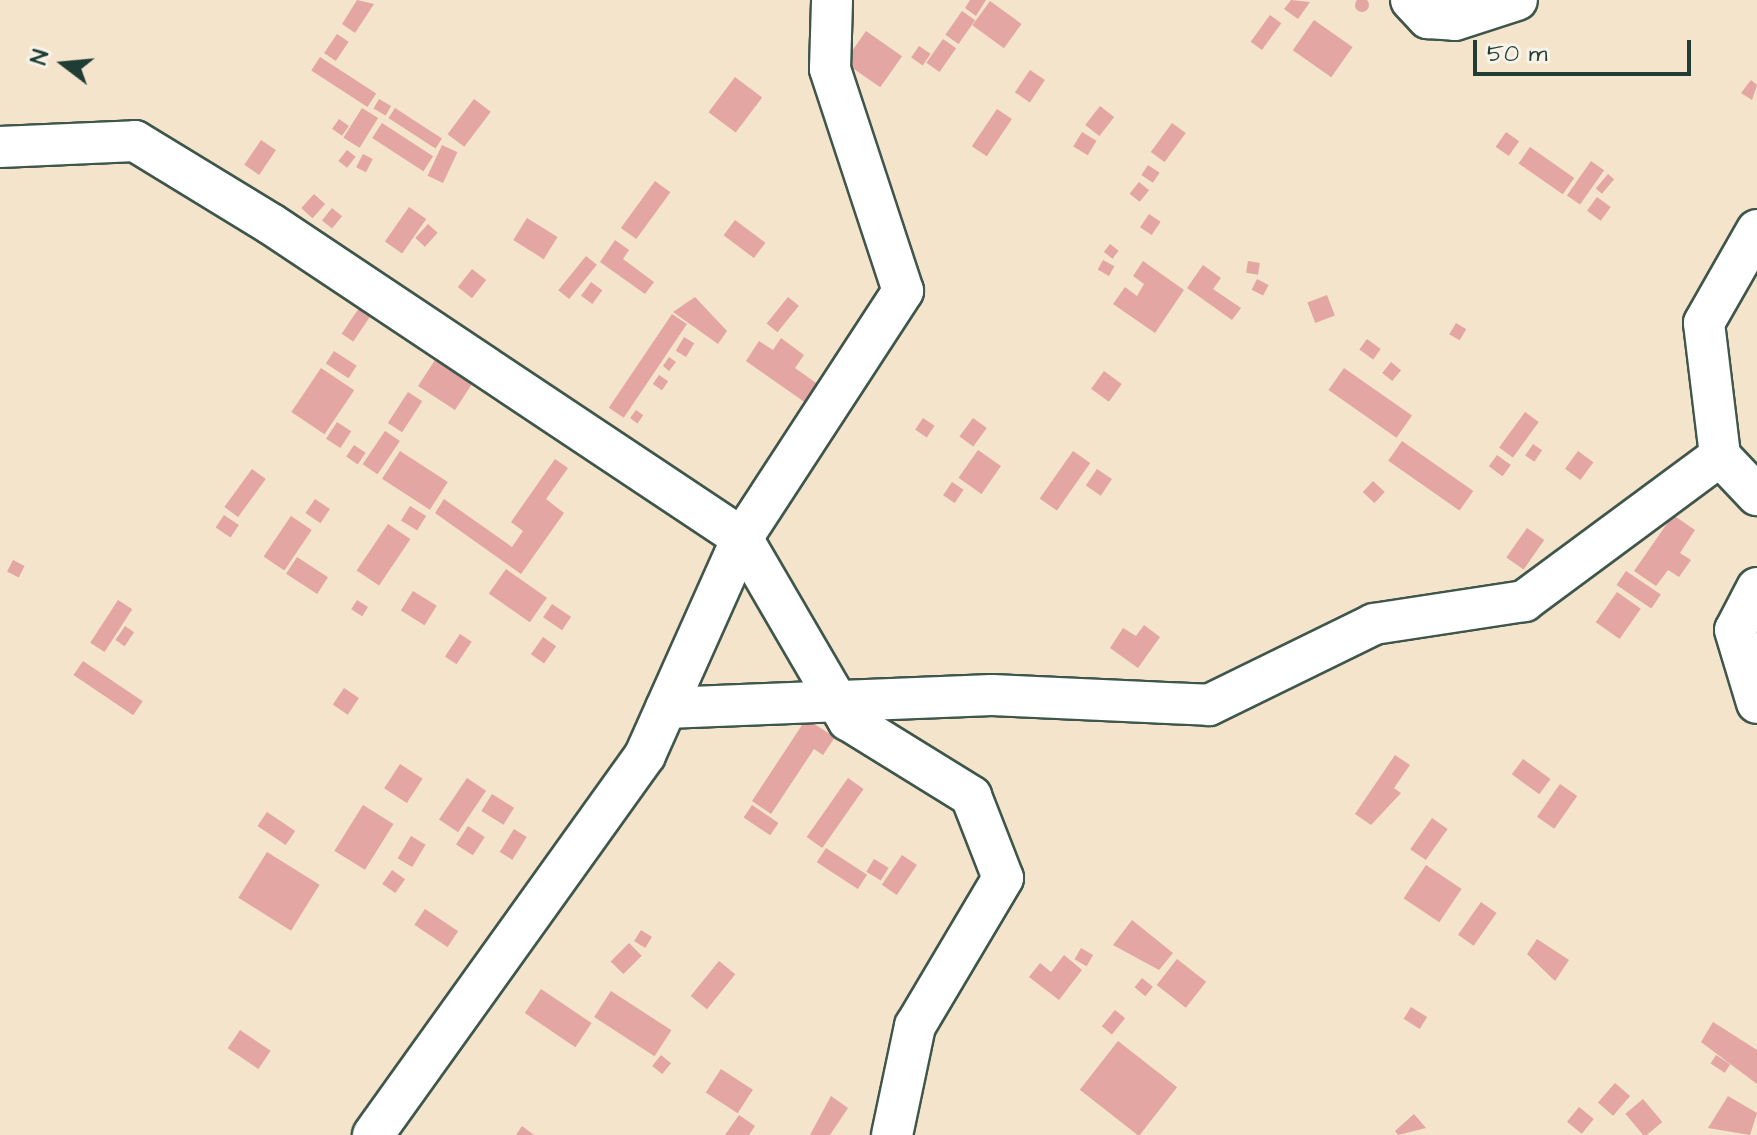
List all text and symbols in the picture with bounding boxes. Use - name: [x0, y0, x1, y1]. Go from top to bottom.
- north arrow: [24, 24, 104, 104]
- scale bar: [1477, 24, 1695, 74]
- text: 50 m: [1487, 37, 1547, 71]
- text: N: [24, 46, 57, 68]

